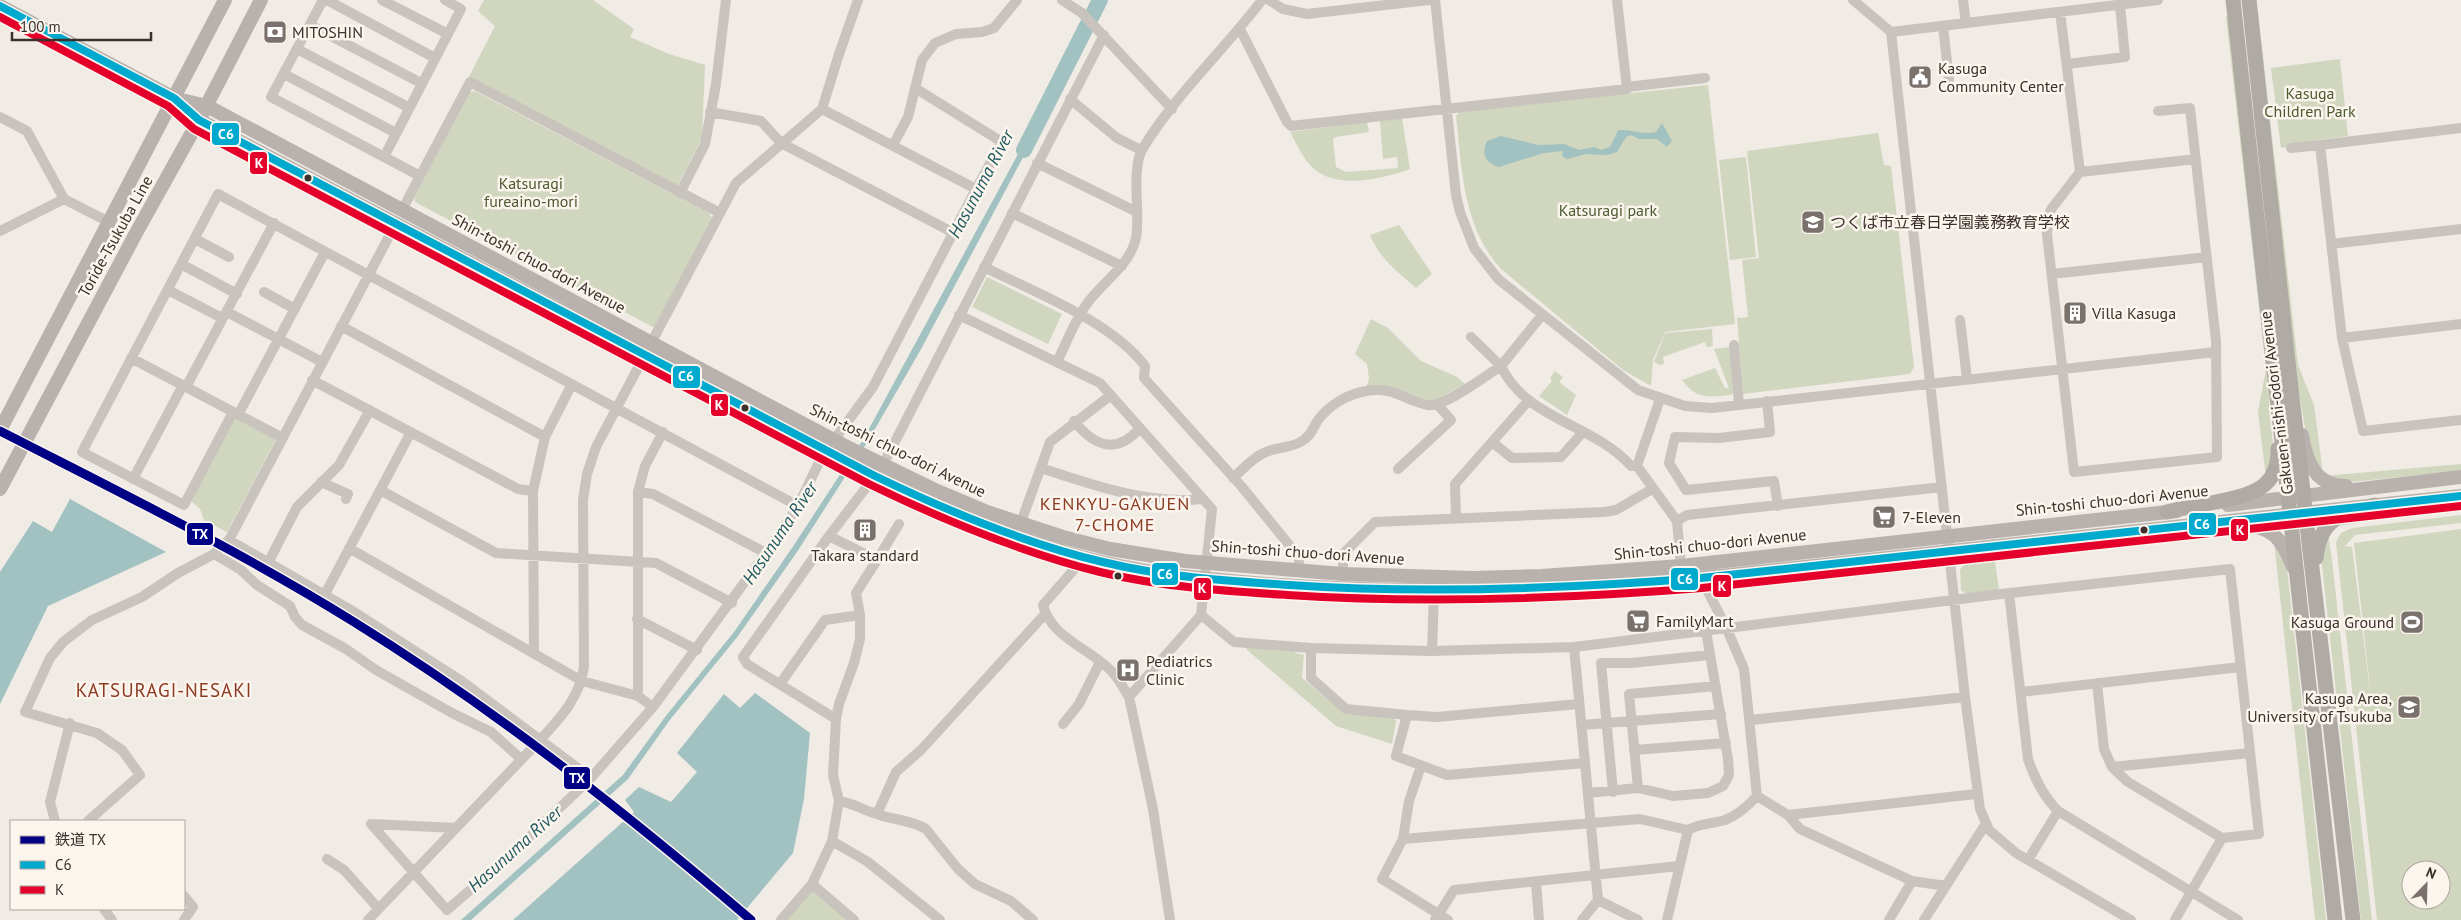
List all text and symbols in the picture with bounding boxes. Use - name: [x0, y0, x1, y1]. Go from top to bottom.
- scale bar: [12, 10, 151, 42]
- text: 100 m: [20, 17, 61, 36]
- bank icon: MITOSHIN: [262, 19, 288, 45]
- place label: MITOSHIN: [292, 22, 363, 42]
- place label: Kasuga Community Center: [1938, 58, 2064, 96]
- public building icon: Kasuga Community Center: [1907, 64, 1933, 90]
- park label: Kasuga Children Park: [2264, 83, 2356, 121]
- line badge: C6: [211, 122, 240, 146]
- text: C6: [218, 125, 234, 143]
- water label: Hasunuma River: [942, 125, 1019, 242]
- line badge: K: [249, 151, 268, 175]
- text: K: [255, 154, 264, 172]
- street label: Toride-Tsukuba Line: [73, 172, 157, 300]
- unlabelled marker: [303, 173, 313, 183]
- park label: Katsuragi fureaino-mori: [484, 173, 578, 211]
- park label: Katsuragi park: [1559, 200, 1657, 220]
- street label: Shin-toshi chuo-dori Avenue: [449, 209, 629, 317]
- school or university icon: つくば市立春日学園義務教育学校: [1800, 209, 1826, 235]
- place label: つくば市立春日学園義務教育学校: [1830, 212, 2070, 232]
- building icon: Villa Kasuga: [2062, 300, 2088, 326]
- place label: Villa Kasuga: [2091, 303, 2176, 323]
- street label: Gakuen-nishi-odori Avenue: [2255, 310, 2297, 496]
- line badge: C6: [672, 365, 701, 389]
- text: C6: [678, 367, 694, 385]
- line badge: K: [710, 393, 729, 417]
- text: K: [715, 396, 724, 414]
- street label: Shin-toshi chuo-dori Avenue: [807, 399, 989, 501]
- unlabelled marker: [740, 403, 750, 413]
- water label: Hasunuma River: [737, 476, 823, 589]
- street label: Shin-toshi chuo-dori Avenue: [2015, 480, 2209, 520]
- district label: KENKYU-GAKUEN 7-CHOME: [1040, 492, 1190, 536]
- supermarket icon: 7-Eleven: [1871, 504, 1897, 530]
- place label: 7-Eleven: [1902, 507, 1961, 527]
- line badge: C6: [2188, 512, 2217, 536]
- text: C6: [2194, 515, 2210, 533]
- building icon: Takara standard: [852, 517, 878, 543]
- line badge: K: [2230, 518, 2249, 542]
- text: K: [2236, 521, 2245, 539]
- line badge: TX: [186, 522, 214, 546]
- street label: Shin-toshi chuo-dori Avenue: [1613, 524, 1807, 564]
- text: TX: [192, 525, 208, 543]
- unlabelled marker: [2139, 525, 2149, 535]
- street label: Shin-toshi chuo-dori Avenue: [1211, 535, 1405, 569]
- place label: Takara standard: [811, 545, 919, 565]
- line badge: C6: [1151, 562, 1179, 586]
- text: C6: [1157, 565, 1173, 583]
- line badge: C6: [1670, 567, 1699, 591]
- text: C6: [1677, 570, 1693, 588]
- unlabelled marker: [1113, 571, 1123, 581]
- line badge: K: [1712, 574, 1732, 598]
- line badge: K: [1193, 577, 1212, 601]
- text: K: [1718, 577, 1727, 595]
- text: K: [1198, 579, 1207, 597]
- supermarket icon: FamilyMart: [1625, 608, 1651, 634]
- sports icon: Kasuga Ground: [2399, 609, 2425, 635]
- place label: FamilyMart: [1656, 611, 1734, 631]
- place label: Kasuga Ground: [2291, 612, 2394, 632]
- place label: Pediatrics Clinic: [1146, 651, 1213, 689]
- hospital icon: Pediatrics Clinic: [1115, 657, 1141, 683]
- district label: KATSURAGI-NESAKI: [76, 678, 252, 702]
- place label: Kasuga Area, University of Tsukuba: [2247, 688, 2392, 726]
- school or university icon: Kasuga Area, University of Tsukuba: [2396, 694, 2422, 720]
- line badge: TX: [563, 766, 591, 790]
- text: TX: [569, 769, 585, 787]
- water label: Hasunuma River: [463, 800, 567, 897]
- legend: [10, 820, 185, 910]
- text: 鉄道 TX: [55, 830, 106, 849]
- text: C6: [55, 855, 72, 874]
- north arrow: [2401, 860, 2451, 910]
- text: N: [2423, 863, 2439, 883]
- text: K: [55, 880, 64, 899]

